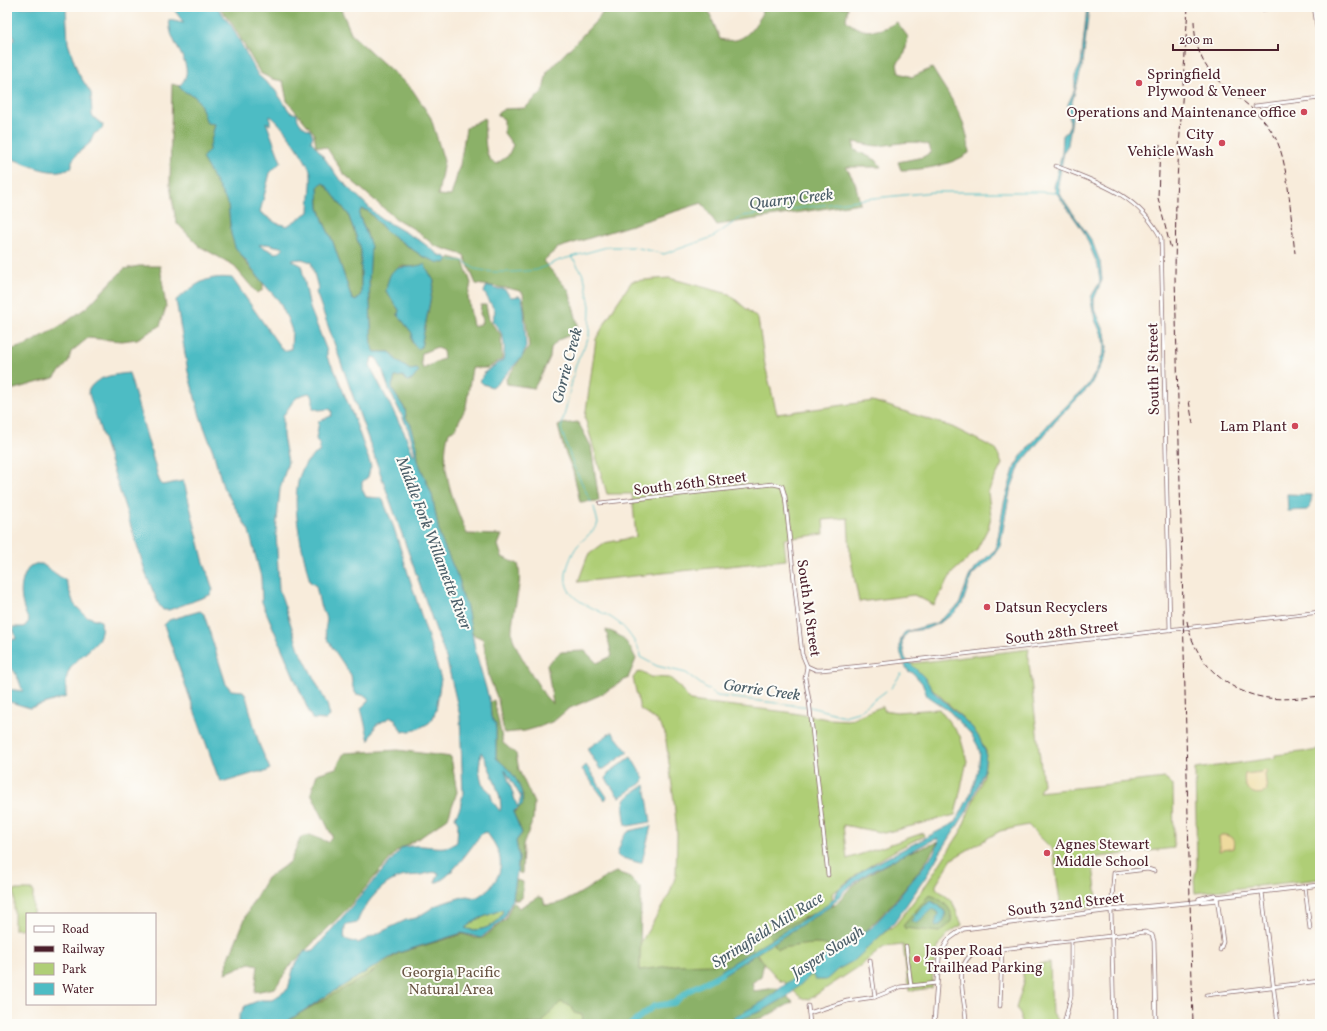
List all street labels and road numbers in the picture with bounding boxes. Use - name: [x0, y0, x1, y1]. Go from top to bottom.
- street label: South F Street: [1143, 322, 1166, 415]
- street label: South 26th Street: [632, 467, 748, 502]
- street label: South M Street: [790, 558, 825, 658]
- street label: South 28th Street: [1004, 616, 1120, 651]
- street label: South 32nd Street: [1007, 888, 1126, 923]

